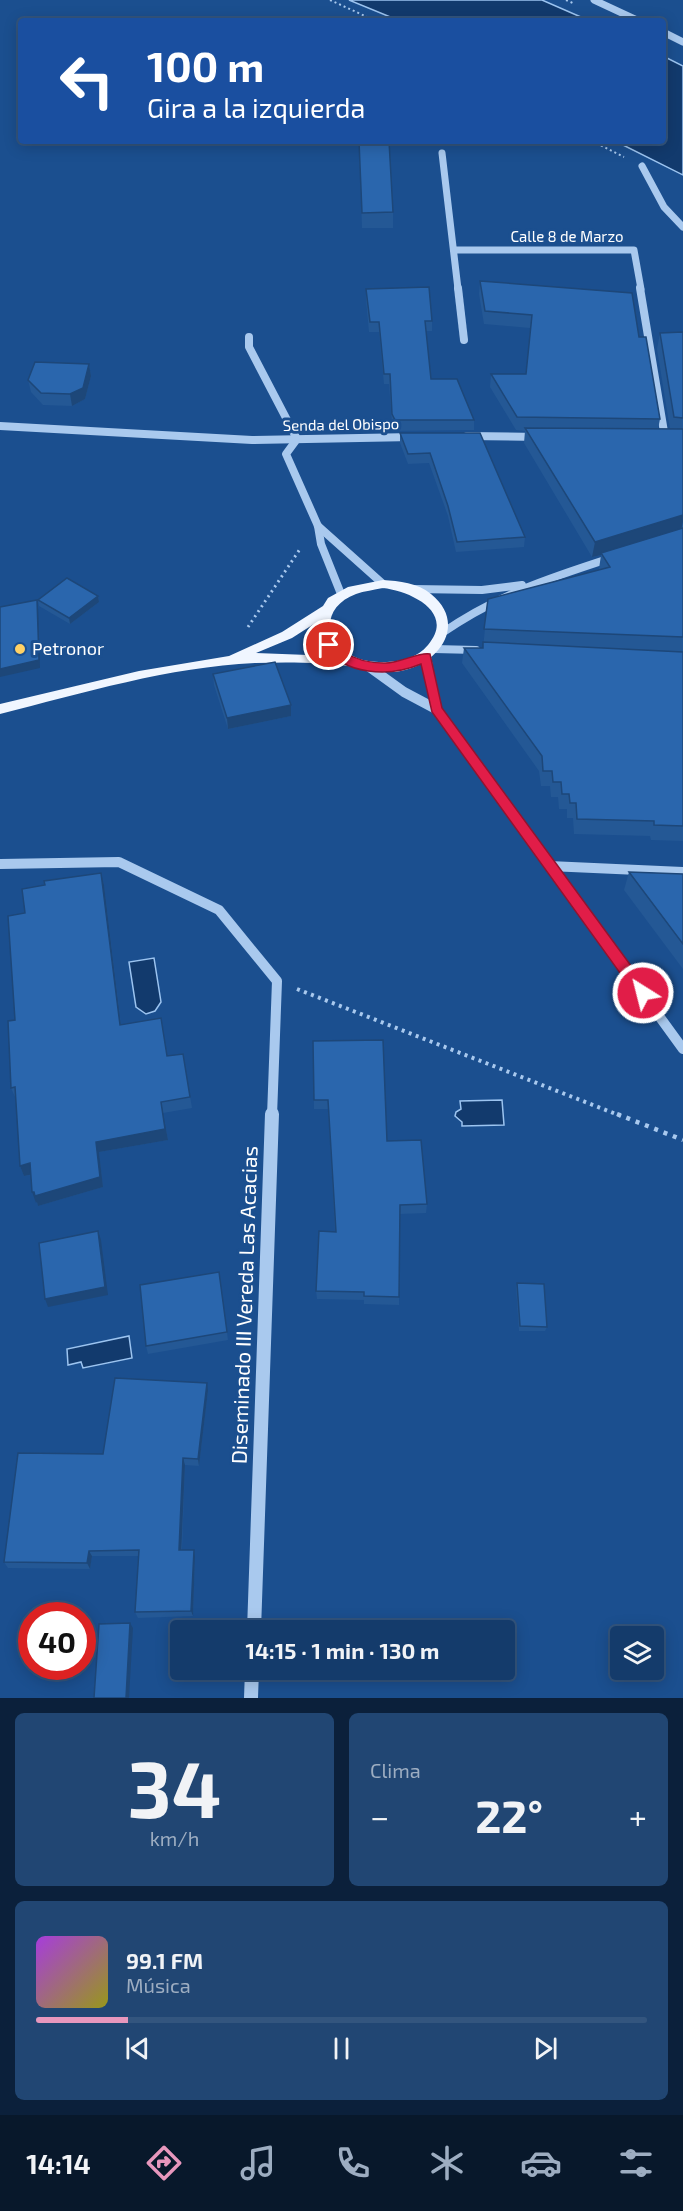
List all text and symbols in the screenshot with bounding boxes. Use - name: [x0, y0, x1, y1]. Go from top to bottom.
- text: 100 m: [147, 40, 264, 90]
- icon: left: [48, 42, 126, 120]
- text: Gira a la izquierda: [147, 91, 365, 123]
- street label: Calle 8 de Marzo: [510, 227, 624, 245]
- street label: Senda del Obispo: [283, 414, 399, 434]
- pin: [303, 619, 354, 670]
- icon: arrive: [312, 628, 345, 661]
- place label: Petronor: [32, 637, 104, 659]
- marker: Petronor: [13, 642, 27, 656]
- position arrow: [611, 961, 675, 1025]
- street label: Diseminado III Vereda Las Acacias: [225, 1145, 262, 1464]
- speed limit sign: 40: [18, 1602, 96, 1680]
- map controls: [610, 1626, 664, 1680]
- button: layers: [610, 1626, 664, 1680]
- text: 14:15 · 1 min · 130 m: [246, 1637, 439, 1663]
- text: 34: [128, 1740, 221, 1834]
- text: Clima: [370, 1758, 421, 1782]
- text: 22°: [475, 1788, 543, 1842]
- text: −: [370, 1796, 389, 1836]
- text: +: [629, 1796, 647, 1836]
- text: km/h: [150, 1826, 199, 1850]
- text: 99.1 FM: [126, 1947, 203, 1973]
- text: Música: [126, 1973, 191, 1997]
- icon: previous: [121, 2032, 154, 2065]
- icon: pause: [325, 2032, 358, 2065]
- icon: next: [529, 2032, 562, 2065]
- icon: directions: [143, 2142, 185, 2184]
- icon: music: [237, 2142, 279, 2184]
- icon: phone: [332, 2142, 374, 2184]
- icon: climate: [426, 2142, 468, 2184]
- icon: car: [520, 2142, 562, 2184]
- icon: filters: [615, 2142, 657, 2184]
- text: 14:14: [26, 2147, 91, 2179]

